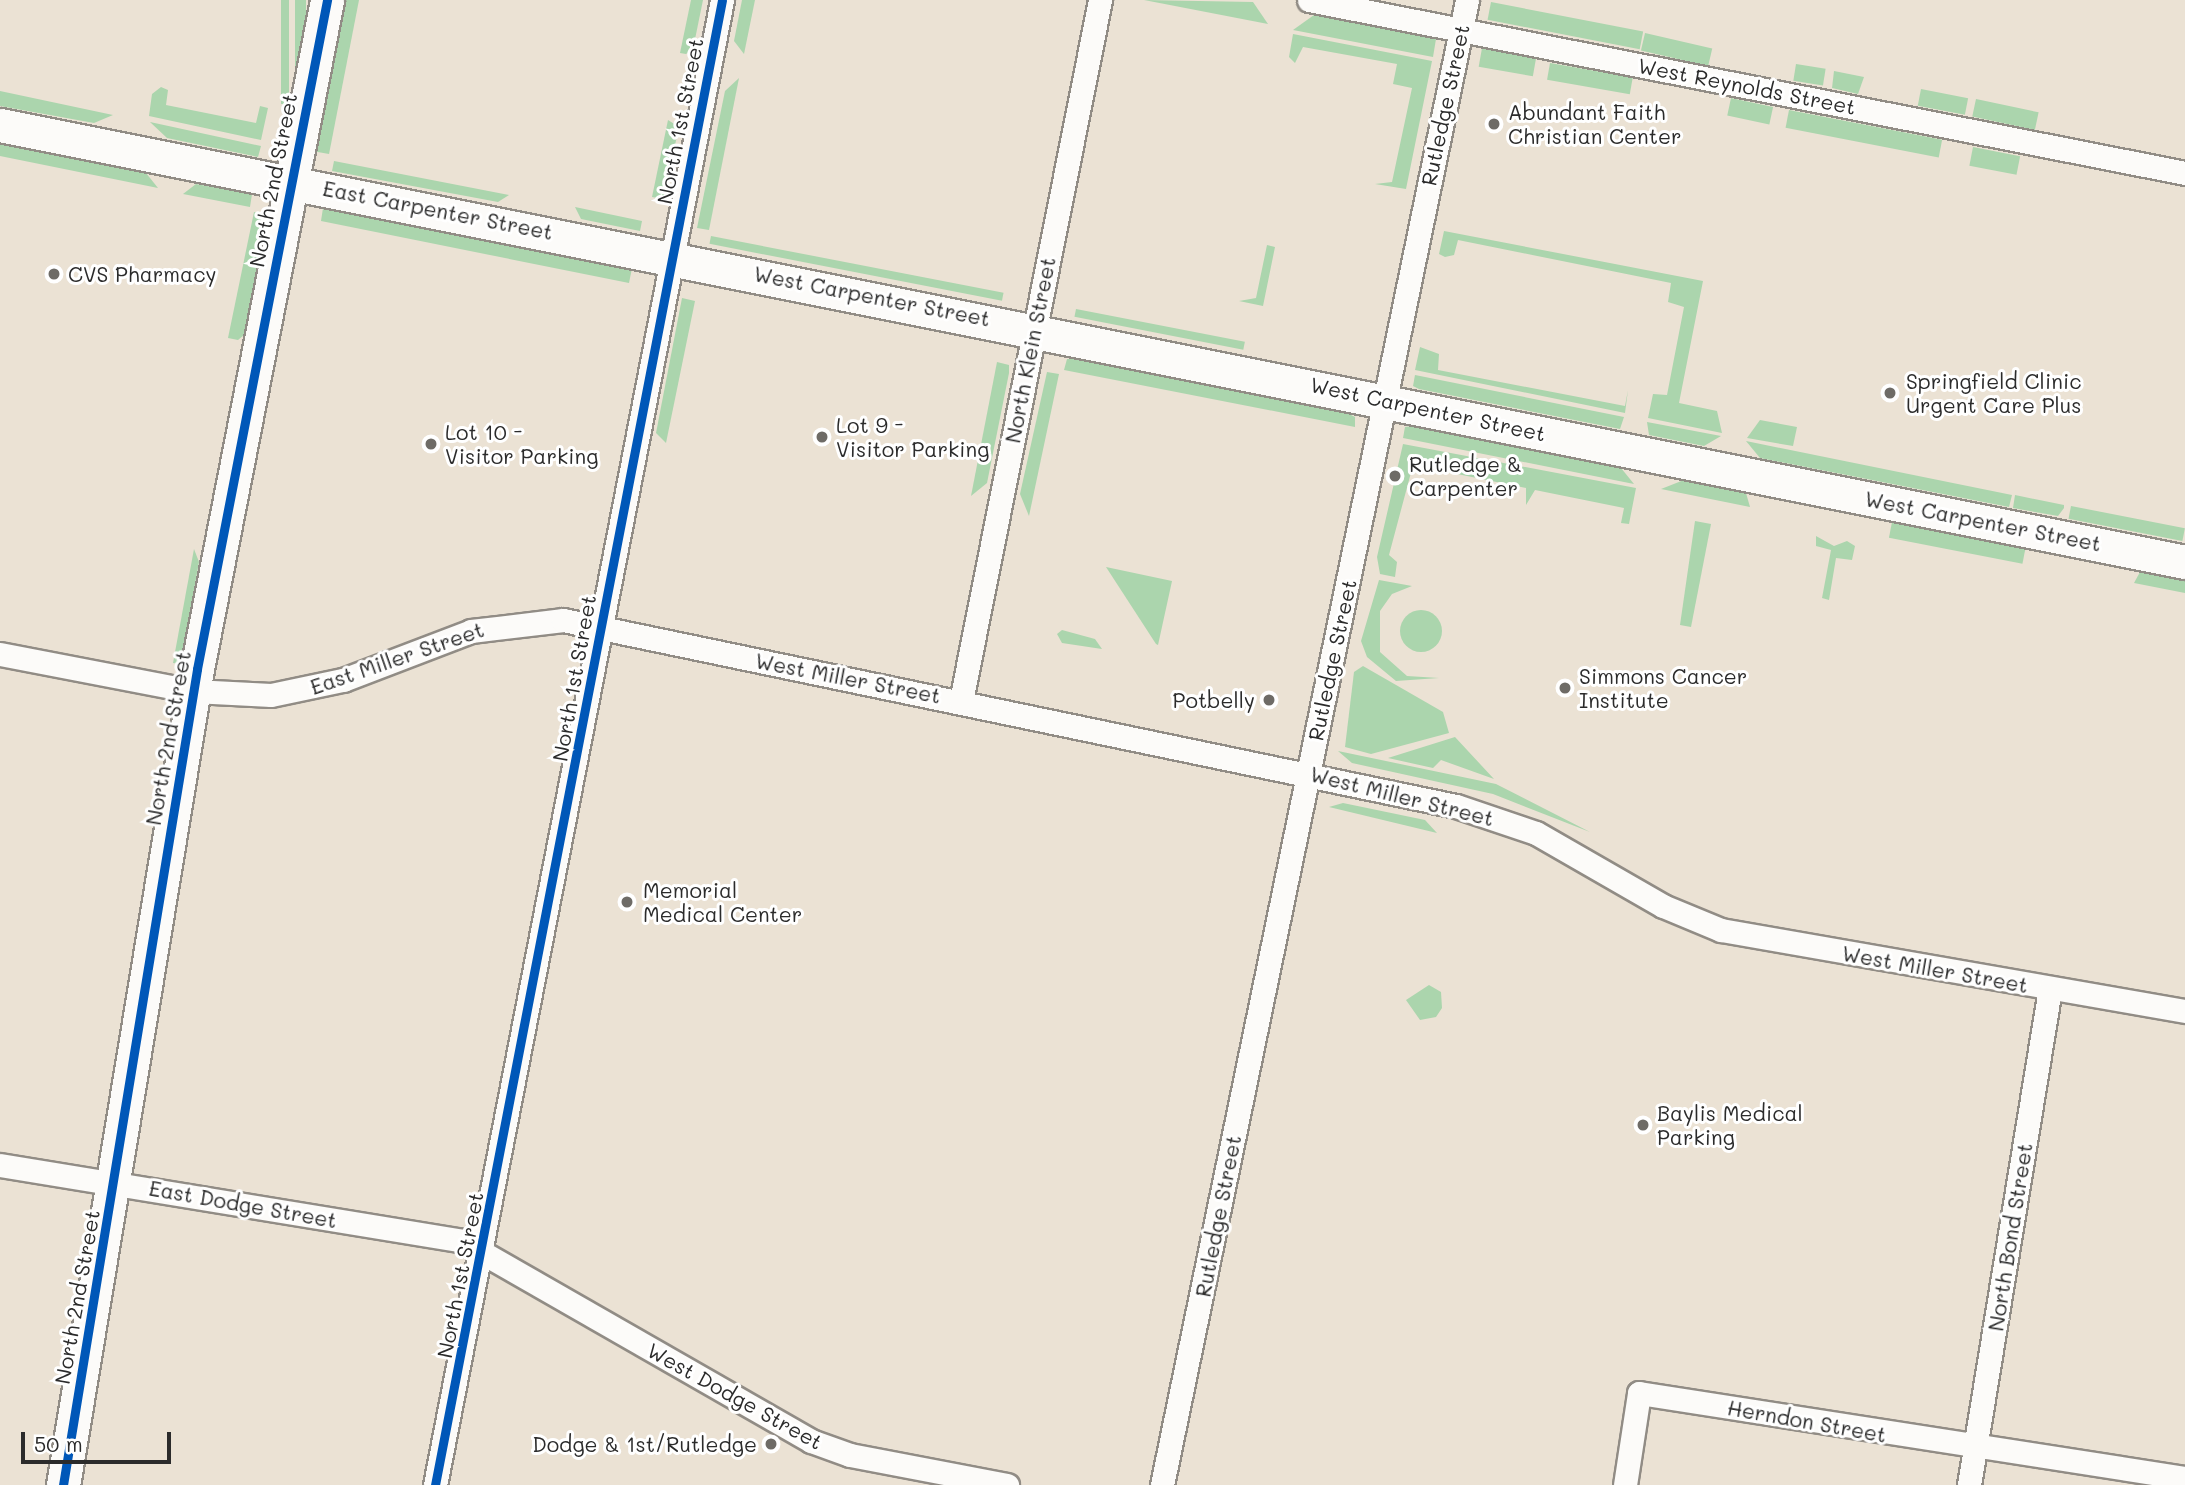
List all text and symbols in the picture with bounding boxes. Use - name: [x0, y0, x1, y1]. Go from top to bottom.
- street label: Rutledge Street: [1416, 22, 1474, 188]
- street label: North 1st Street: [652, 36, 708, 206]
- street label: West Reynolds Street: [1636, 53, 1858, 119]
- street label: North 2nd Street: [244, 91, 302, 269]
- place label: Abundant Faith Christian Center: [1508, 99, 1682, 149]
- marker: Abundant Faith Christian Center: [1486, 116, 1502, 132]
- street label: East Carpenter Street: [321, 175, 555, 245]
- street label: North Klein Street: [1000, 255, 1060, 445]
- place label: CVS Pharmacy: [68, 261, 216, 287]
- street label: West Carpenter Street: [752, 261, 992, 331]
- marker: CVS Pharmacy: [46, 266, 62, 282]
- place label: Springfield Clinic Urgent Care Plus: [1906, 368, 2082, 418]
- street label: West Carpenter Street: [1308, 372, 1548, 446]
- marker: Springfield Clinic Urgent Care Plus: [1880, 383, 1900, 403]
- place label: Lot 9 - Visitor Parking: [836, 412, 989, 462]
- place label: Lot 10 - Visitor Parking: [445, 419, 598, 469]
- marker: Lot 9 - Visitor Parking: [814, 429, 830, 445]
- marker: Lot 10 - Visitor Parking: [423, 436, 439, 452]
- place label: Rutledge & Carpenter: [1409, 451, 1522, 501]
- marker: Rutledge & Carpenter: [1387, 468, 1403, 484]
- street label: West Carpenter Street: [1863, 486, 2103, 556]
- street label: Rutledge Street: [1303, 577, 1361, 743]
- street label: North 1st Street: [547, 593, 601, 763]
- street label: East Miller Street: [307, 616, 487, 700]
- street label: West Miller Street: [753, 648, 943, 708]
- street label: North 2nd Street: [140, 649, 196, 827]
- place label: Simmons Cancer Institute: [1579, 663, 1747, 713]
- marker: Simmons Cancer Institute: [1557, 680, 1573, 696]
- place label: Potbelly: [1173, 687, 1255, 713]
- marker: Potbelly: [1261, 692, 1277, 708]
- street label: West Miller Street: [1308, 761, 1496, 831]
- place label: Memorial Medical Center: [643, 877, 802, 927]
- marker: Memorial Medical Center: [617, 892, 637, 912]
- street label: West Miller Street: [1840, 940, 2030, 998]
- place label: Baylis Medical Parking: [1657, 1100, 1803, 1150]
- marker: Baylis Medical Parking: [1635, 1117, 1651, 1133]
- street label: Rutledge Street: [1190, 1133, 1246, 1299]
- street label: North Bond Street: [1983, 1141, 2037, 1333]
- street label: East Dodge Street: [147, 1175, 339, 1233]
- street label: North 1st Street: [432, 1190, 488, 1360]
- street label: North 2nd Street: [49, 1208, 105, 1386]
- street label: West Dodge Street: [643, 1337, 827, 1455]
- street label: Herndon Street: [1725, 1395, 1889, 1447]
- scale bar: [24, 1418, 175, 1462]
- text: 50 m: [34, 1430, 83, 1457]
- place label: Dodge & 1st/Rutledge: [532, 1431, 757, 1457]
- marker: Dodge & 1st/Rutledge: [763, 1436, 779, 1452]

